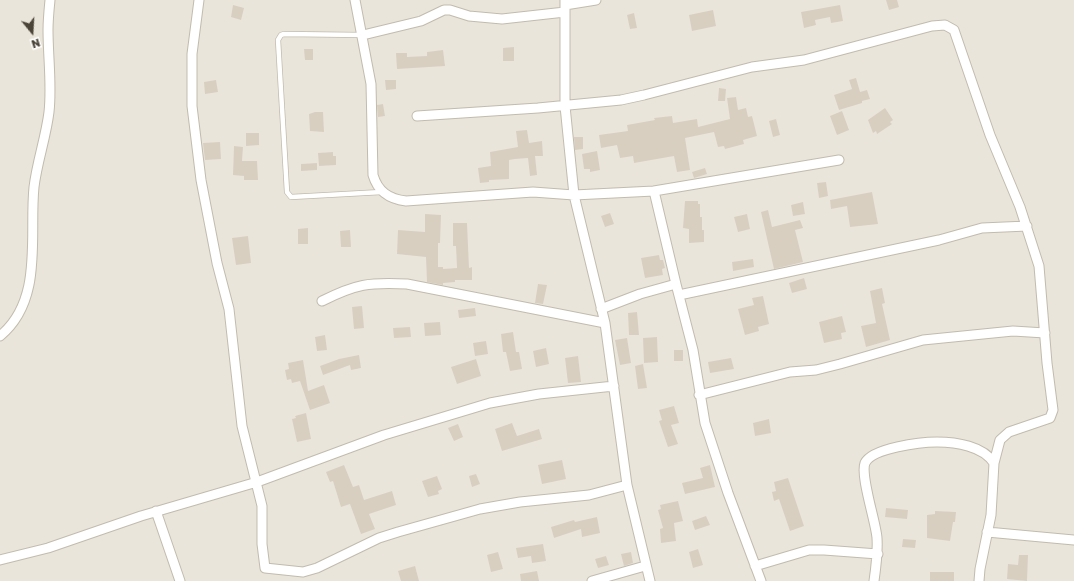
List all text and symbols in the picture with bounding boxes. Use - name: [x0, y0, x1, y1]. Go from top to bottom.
- north arrow: [12, 12, 52, 52]
- text: N: [30, 36, 42, 51]

